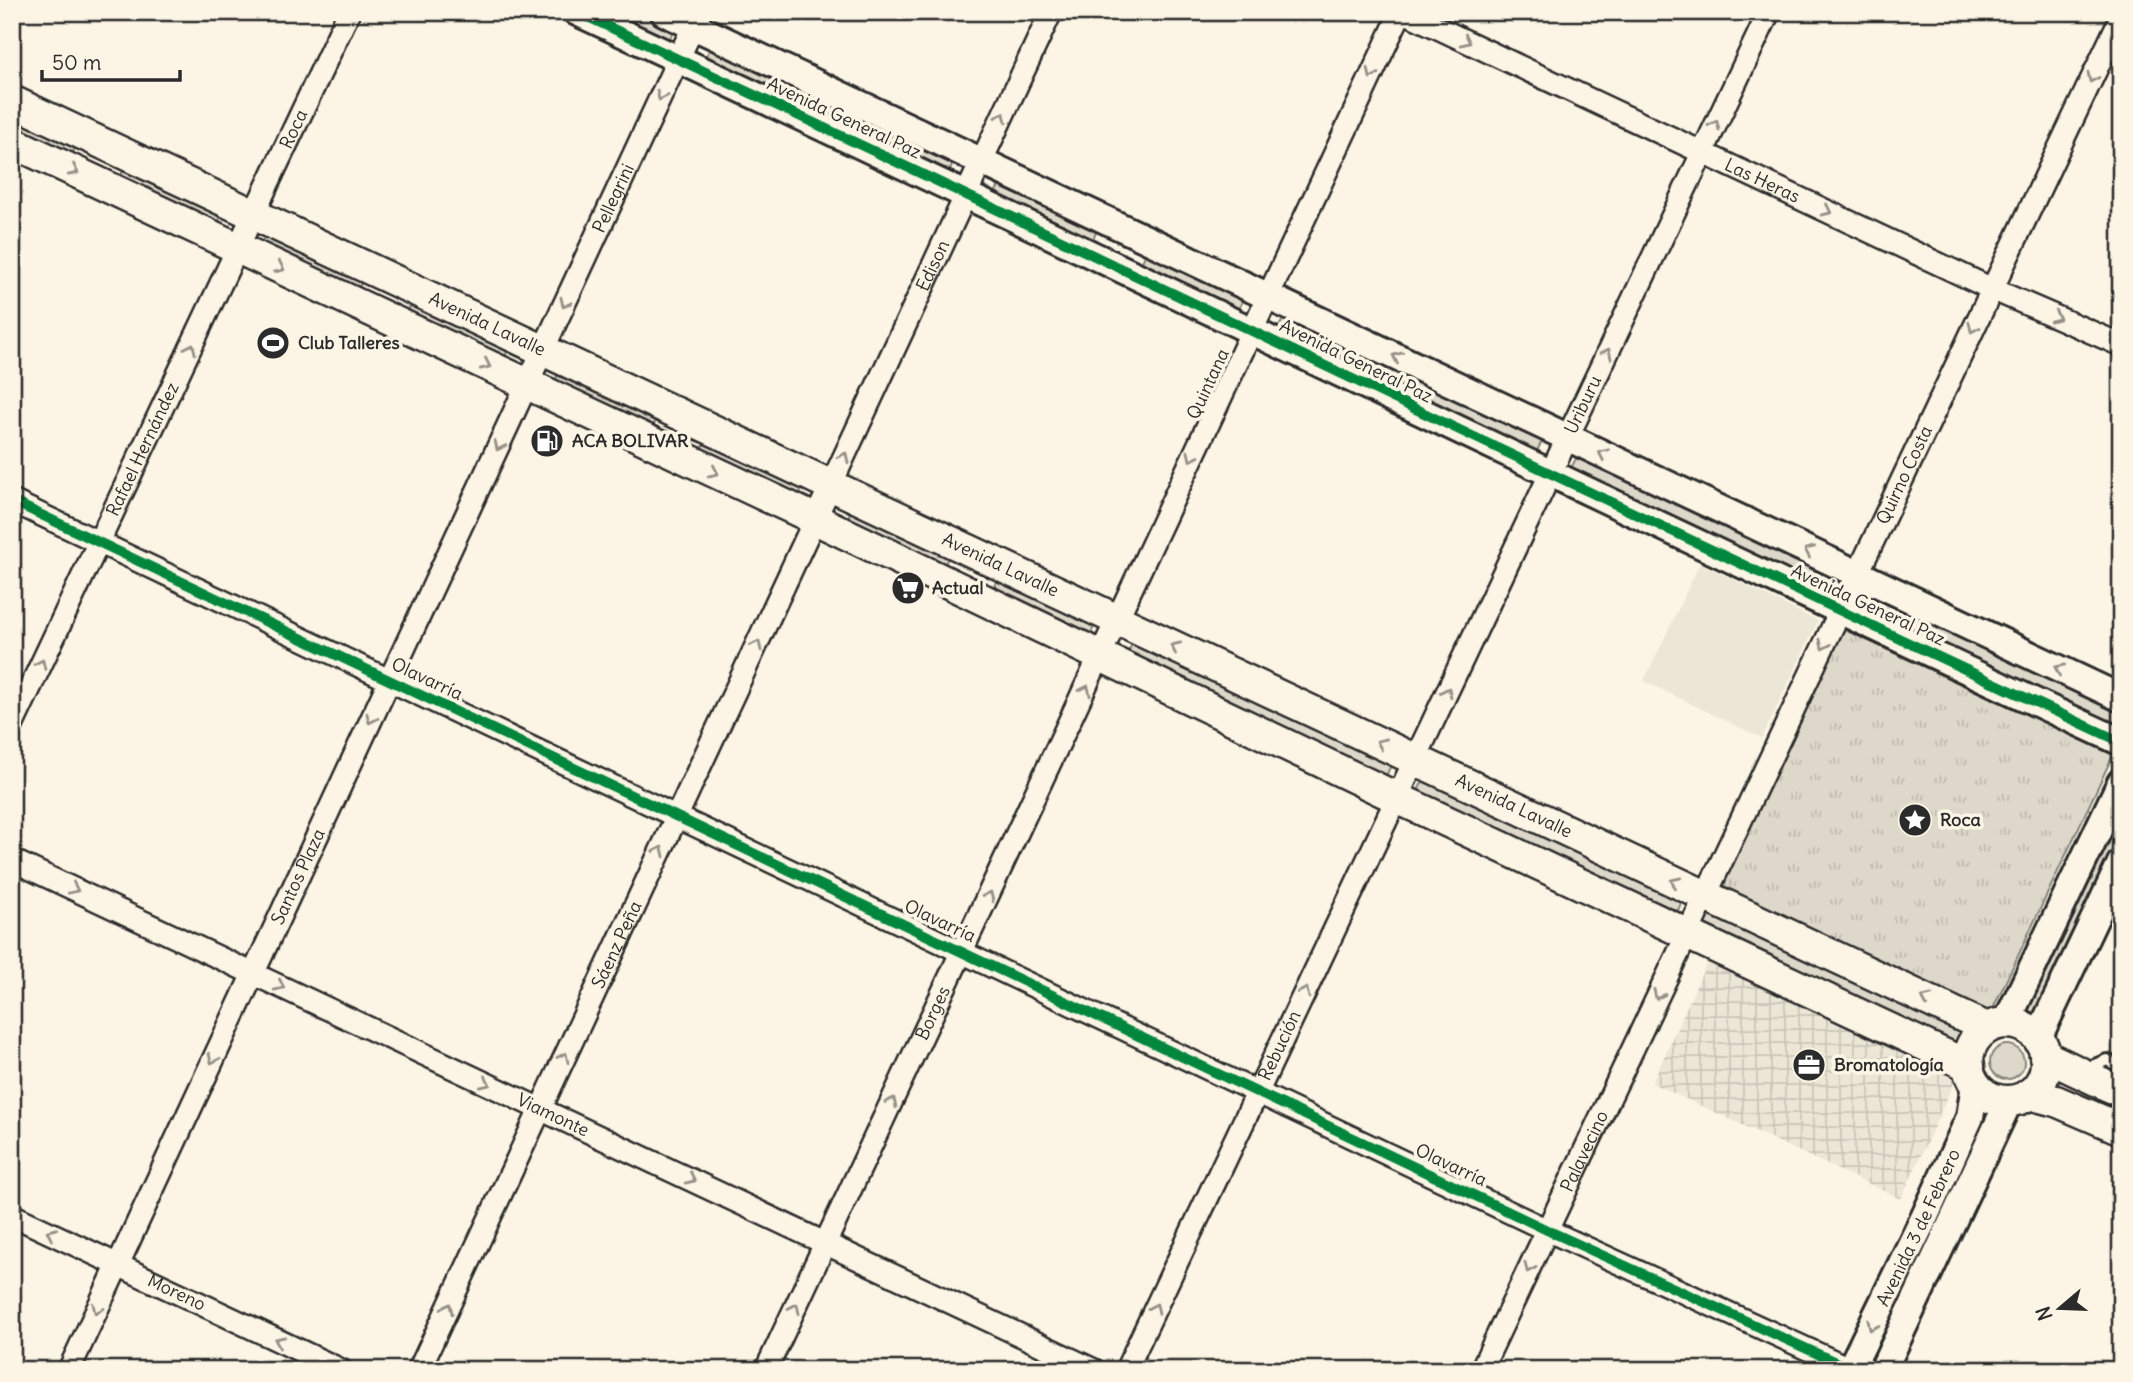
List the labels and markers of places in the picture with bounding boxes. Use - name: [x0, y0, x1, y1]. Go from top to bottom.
- sports icon: Club Talleres: [254, 324, 292, 362]
- place label: Club Talleres: [298, 331, 400, 354]
- fuel station icon: ACA BOLIVAR: [528, 422, 566, 460]
- place label: ACA BOLIVAR: [572, 429, 689, 452]
- supermarket icon: Actual: [889, 569, 927, 607]
- place label: Actual: [932, 576, 984, 599]
- place icon: Roca: [1896, 801, 1934, 839]
- place label: Roca: [1940, 808, 1981, 831]
- office icon: Bromatología: [1790, 1046, 1828, 1084]
- place label: Bromatología: [1834, 1053, 1944, 1076]

